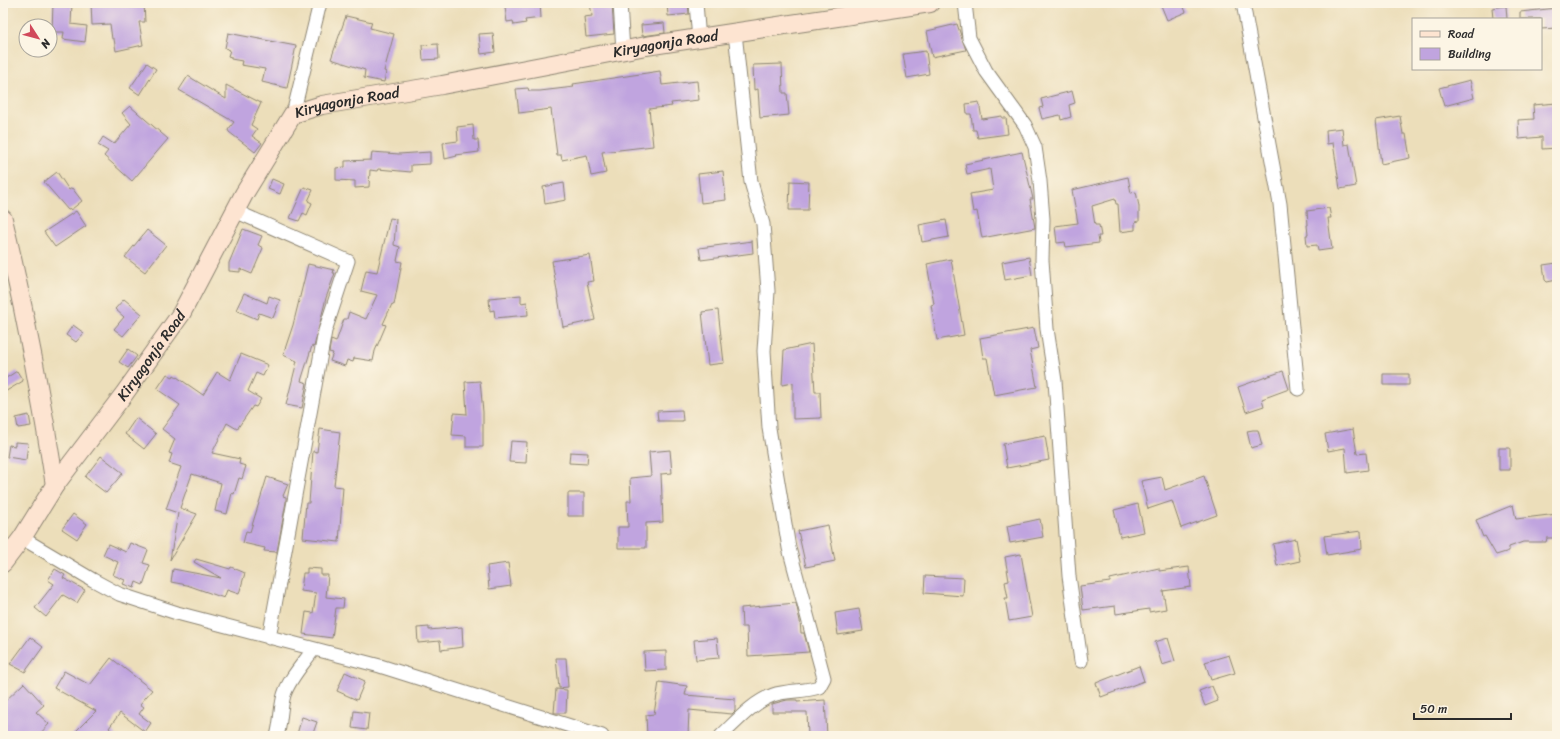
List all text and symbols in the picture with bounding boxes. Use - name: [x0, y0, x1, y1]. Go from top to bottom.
- north arrow: [18, 18, 58, 58]
- legend: [1412, 18, 1542, 70]
- street label: Kiryagonja Road: [611, 22, 721, 65]
- text: Road: [1448, 23, 1475, 45]
- text: N: [36, 34, 56, 53]
- text: Building: [1448, 43, 1491, 65]
- street label: Kiryagonja Road: [291, 79, 402, 126]
- street label: Kiryagonja Road: [110, 304, 193, 407]
- scale bar: [1414, 695, 1511, 721]
- text: 50 m: [1420, 698, 1447, 720]

